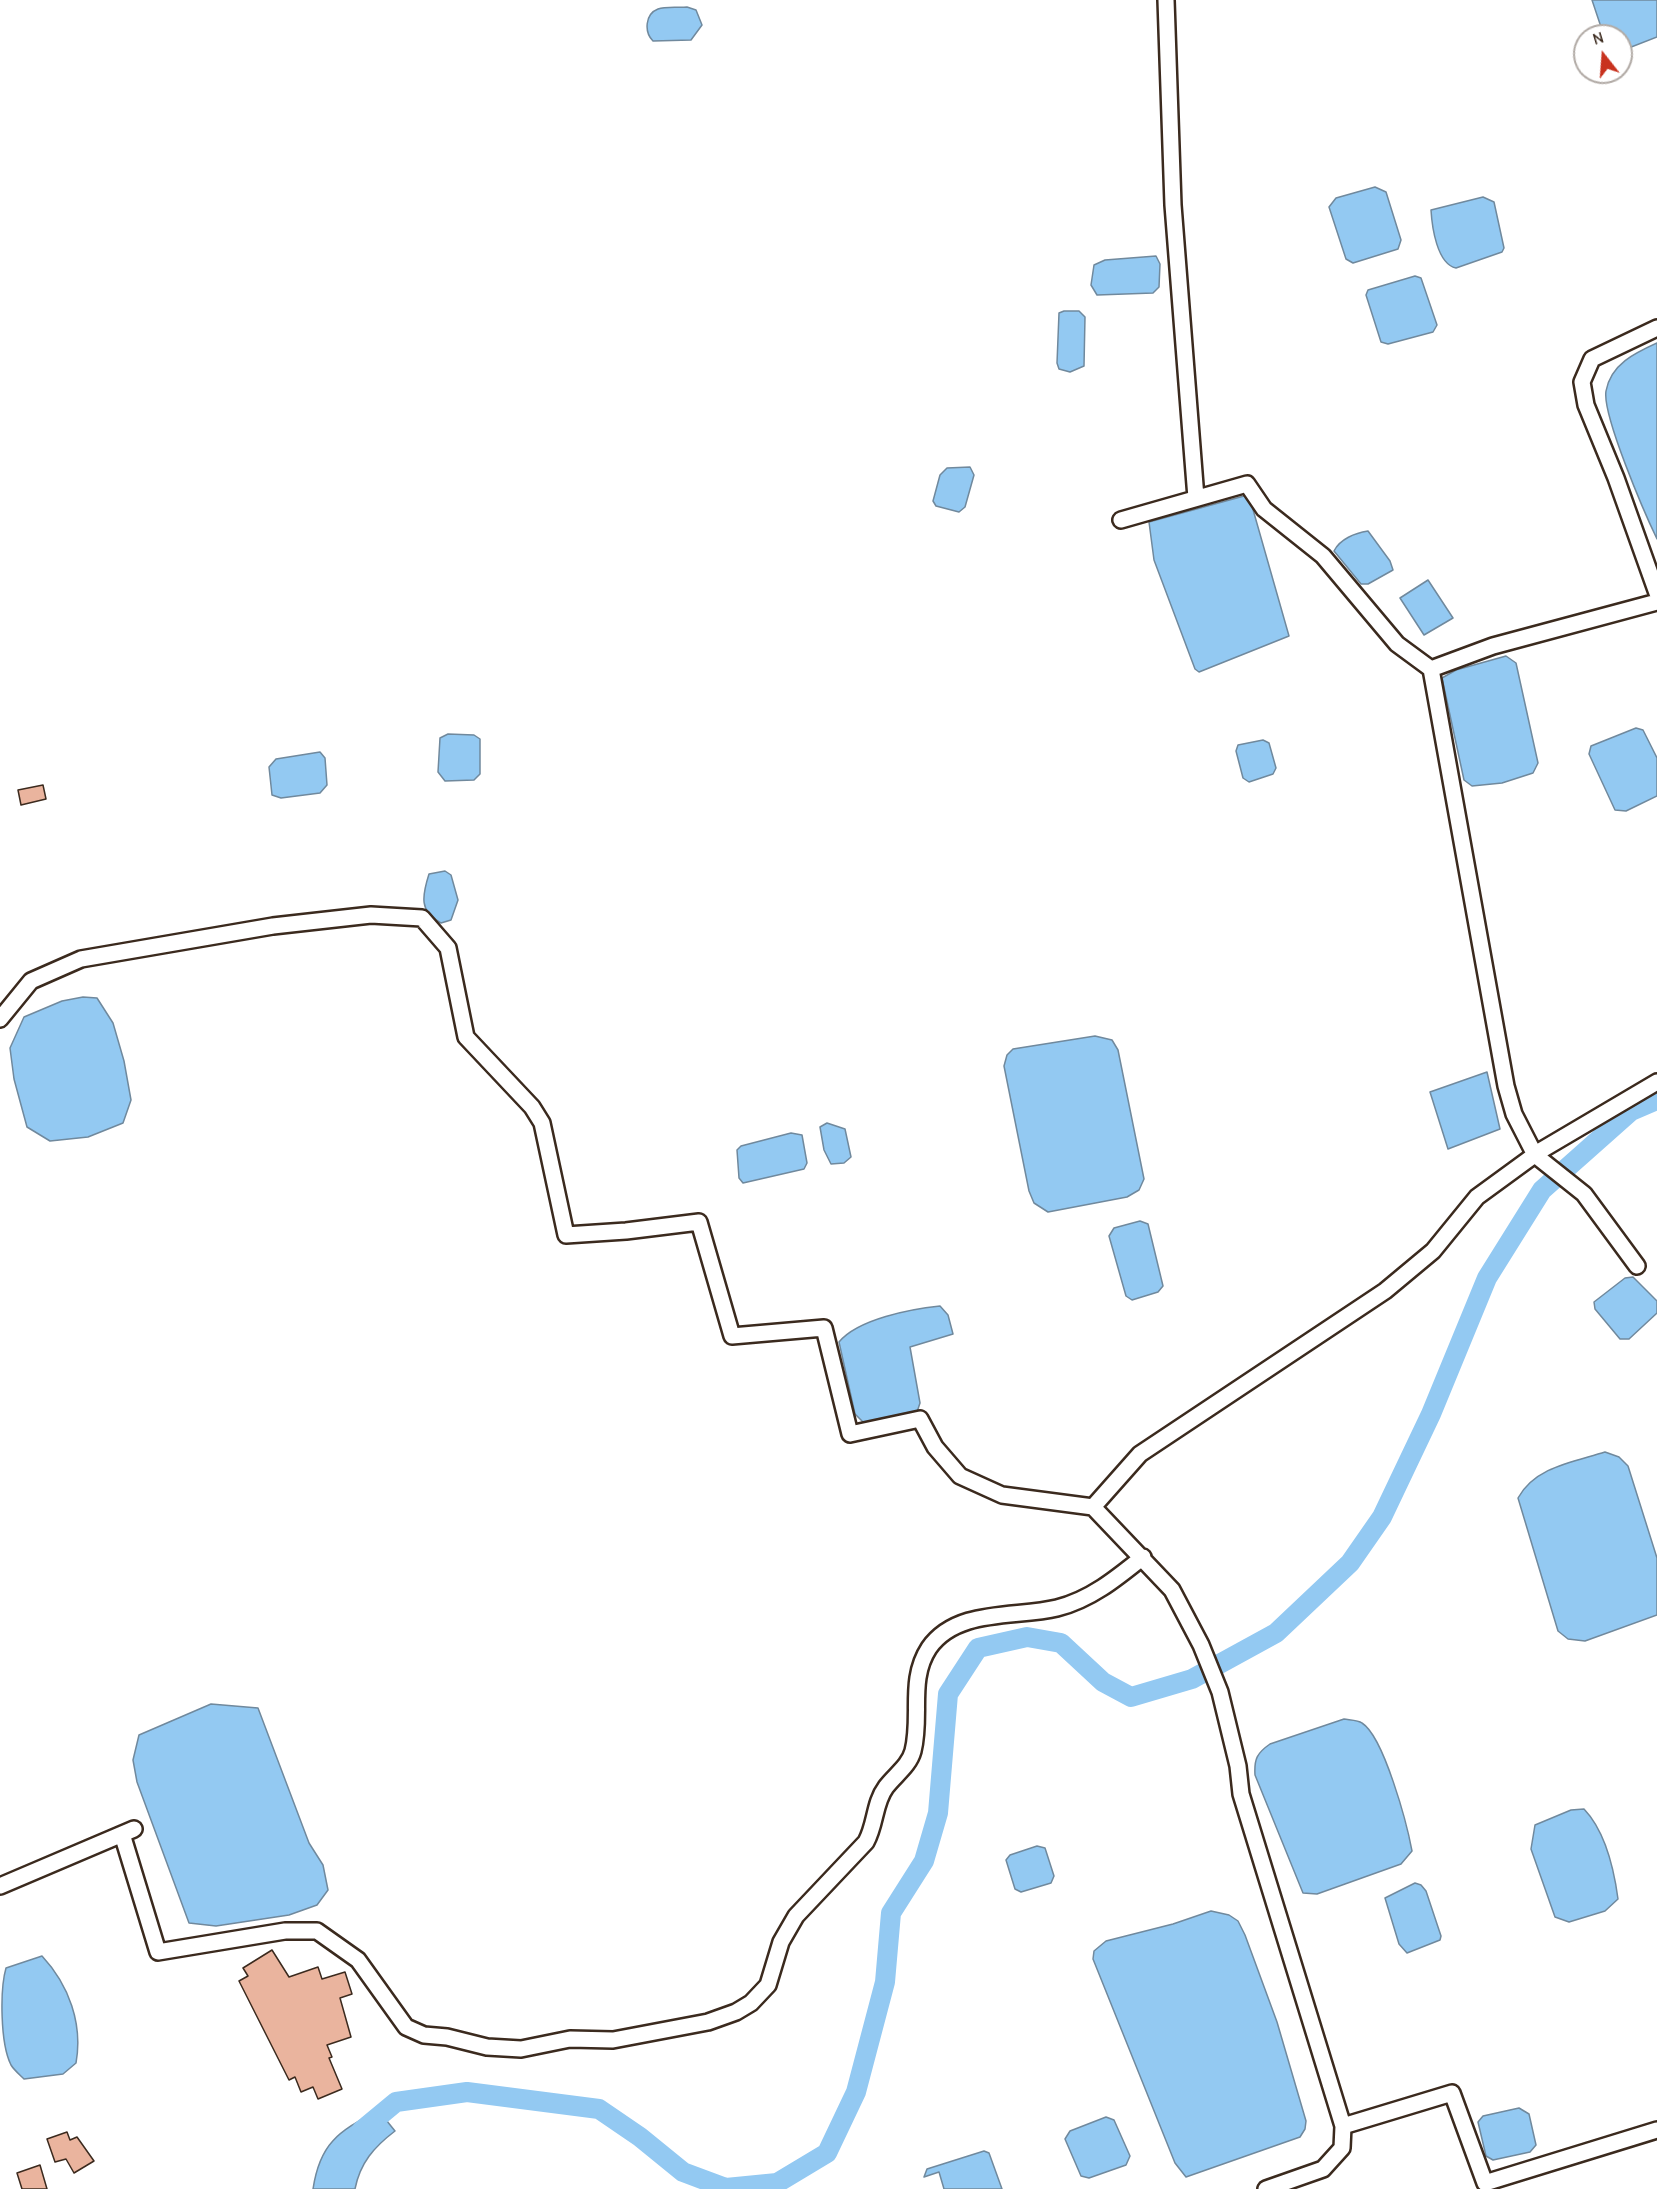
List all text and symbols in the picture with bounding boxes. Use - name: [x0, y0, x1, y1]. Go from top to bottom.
- north arrow: [1573, 24, 1633, 84]
- text: N: [1591, 29, 1606, 49]

